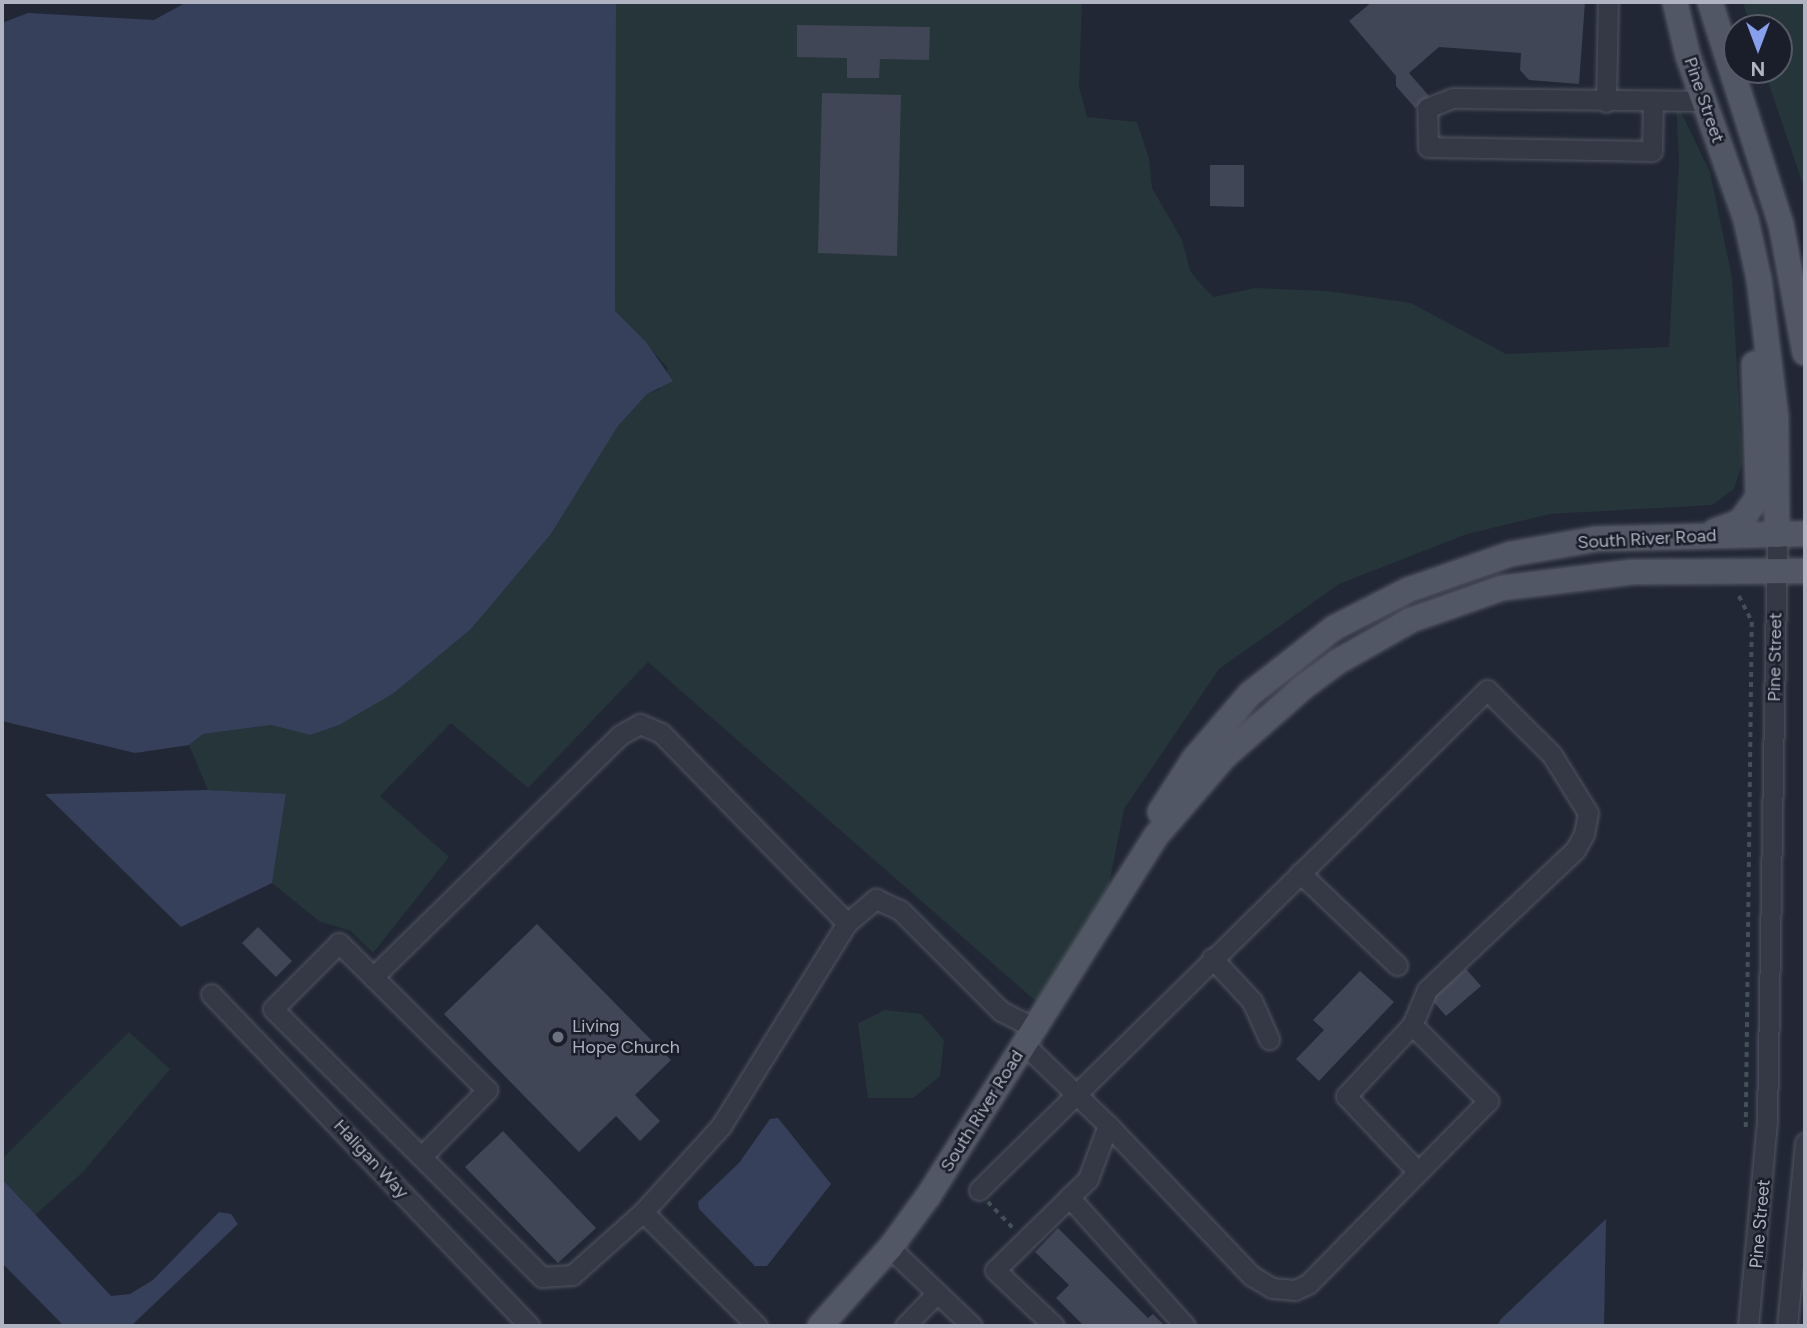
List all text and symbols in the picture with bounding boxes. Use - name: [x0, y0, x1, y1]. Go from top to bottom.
- north arrow: [1723, 14, 1793, 84]
- street label: Pine Street: [1679, 54, 1729, 146]
- text: N: [1751, 57, 1765, 80]
- street label: South River Road: [1577, 525, 1717, 553]
- street label: Pine Street: [1763, 612, 1787, 702]
- place label: Living Hope Church: [572, 1016, 680, 1058]
- marker: Living Hope Church: [550, 1029, 566, 1045]
- street label: South River Road: [936, 1046, 1028, 1176]
- street label: Haligan Way: [329, 1115, 413, 1203]
- street label: Pine Street: [1745, 1179, 1775, 1269]

